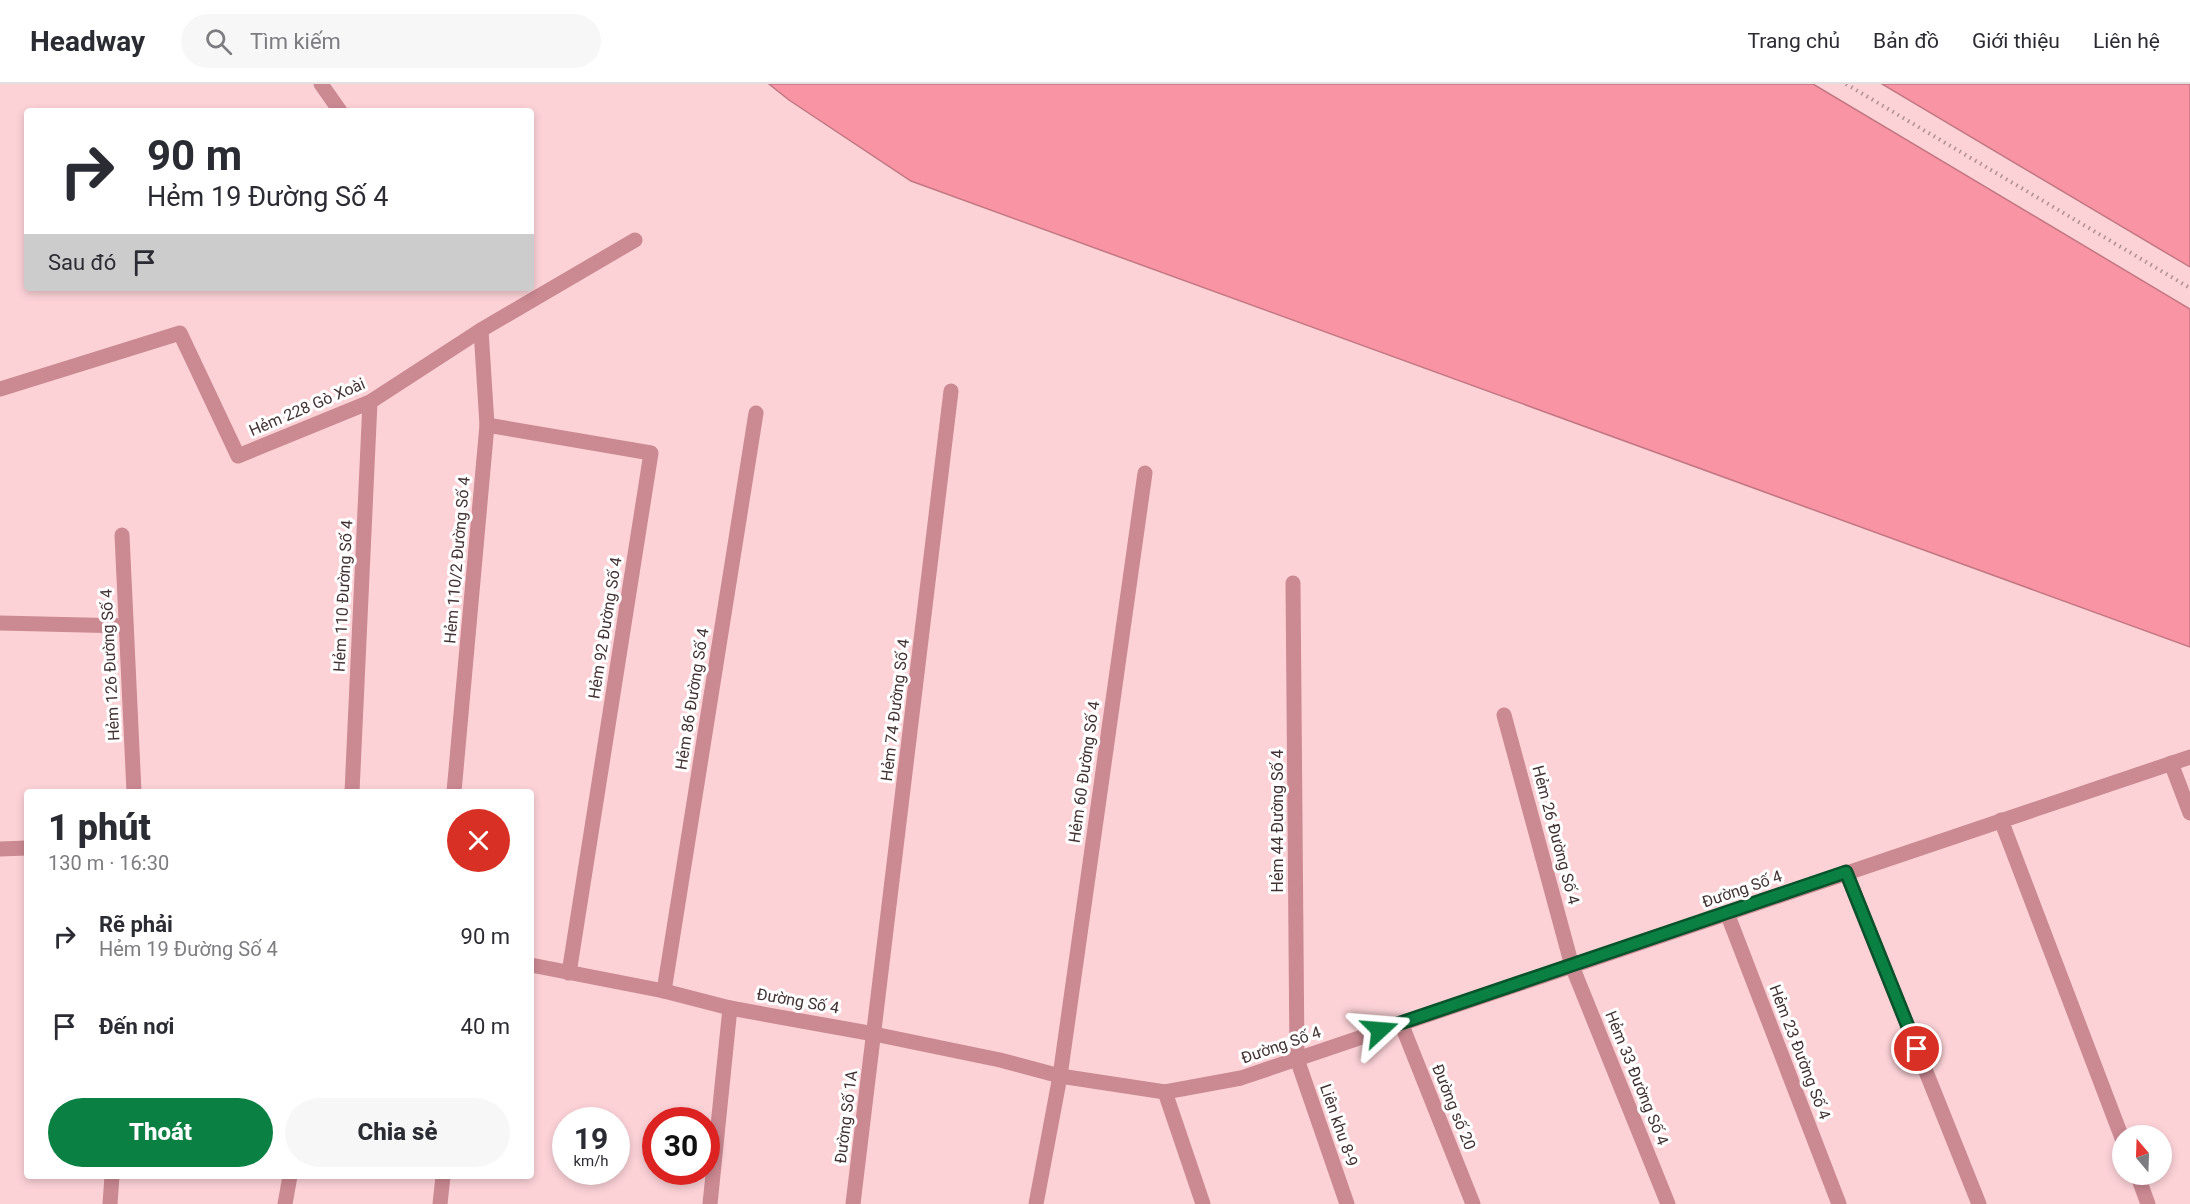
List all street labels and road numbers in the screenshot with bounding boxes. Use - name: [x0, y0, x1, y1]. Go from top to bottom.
- street label: Hẻm 228 Gò Xoài: [246, 374, 368, 440]
- street label: Hẻm 110/2 Đường Số 4: [440, 476, 474, 644]
- street label: Hẻm 110 Đường Số 4: [330, 520, 356, 672]
- street label: Hẻm 92 Đường Số 4: [584, 556, 626, 700]
- street label: Hẻm 126 Đường Số 4: [97, 589, 123, 741]
- street label: Hẻm 86 Đường Số 4: [671, 627, 713, 771]
- street label: Hẻm 74 Đường Số 4: [877, 638, 913, 782]
- street label: Hẻm 60 Đường Số 4: [1065, 700, 1103, 844]
- street label: Hẻm 44 Đường Số 4: [1268, 749, 1287, 893]
- street label: Hẻm 26 Đường Số 4: [1528, 763, 1584, 907]
- street label: Đường Số 4: [1700, 866, 1784, 912]
- street label: Hẻm 23 Đường Số 4: [1766, 982, 1834, 1122]
- street label: Đường Số 4: [755, 984, 841, 1018]
- street label: Hẻm 33 Đường Số 4: [1601, 1008, 1673, 1148]
- street label: Đường Số 4: [1239, 1022, 1323, 1068]
- street label: Đường số 20: [1428, 1061, 1480, 1153]
- street label: Đường Số 1A: [831, 1069, 861, 1165]
- street label: Liên khu 8-9: [1316, 1081, 1362, 1169]

